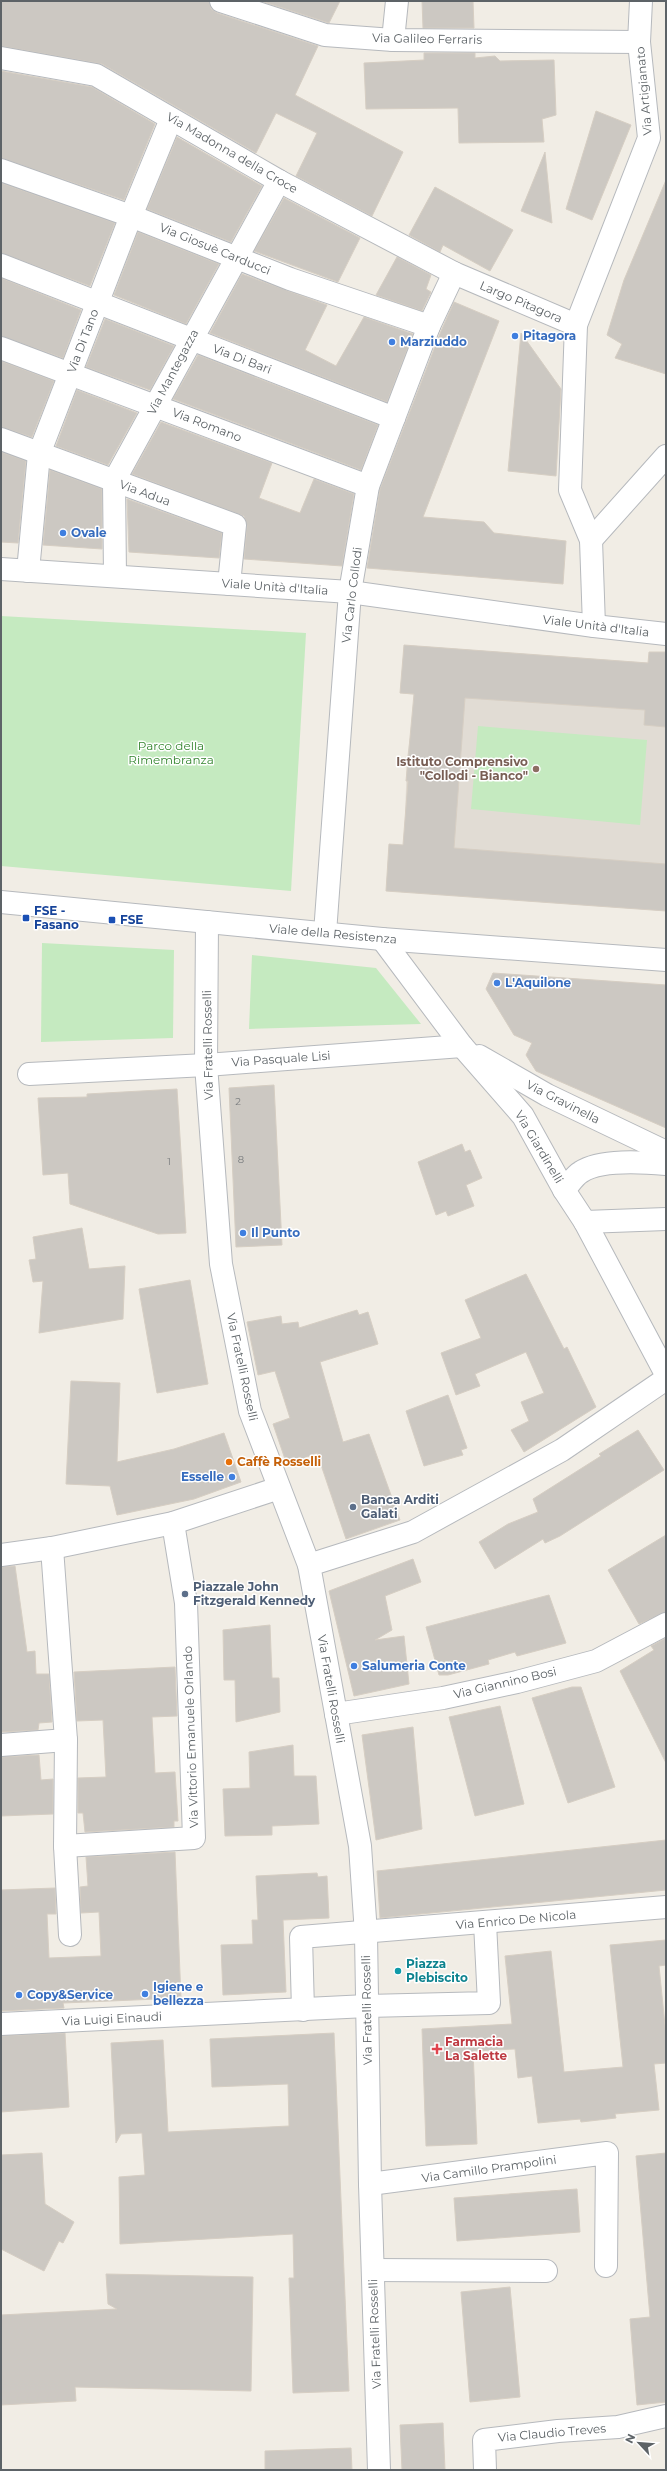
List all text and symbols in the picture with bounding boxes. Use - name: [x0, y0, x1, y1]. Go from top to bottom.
- street label: Via Galileo Ferraris: [372, 30, 482, 47]
- street label: Via Artigianato: [632, 46, 655, 136]
- street label: Via Madonna della Croce: [164, 109, 300, 196]
- street label: Via Giosuè Carducci: [157, 219, 273, 278]
- street label: Largo Pitagora: [478, 277, 565, 326]
- street label: Via Di Tano: [63, 307, 102, 375]
- street label: Via Mantegazza: [144, 326, 201, 417]
- place label: Pitagora: [523, 328, 576, 343]
- marker: Pitagora: [510, 331, 520, 341]
- place label: Marziuddo: [400, 334, 467, 349]
- marker: Marziuddo: [387, 337, 397, 347]
- street label: Via Di Bari: [211, 340, 274, 377]
- street label: Via Romano: [170, 404, 244, 445]
- street label: Via Adua: [117, 476, 173, 509]
- place label: Ovale: [71, 525, 107, 540]
- marker: Ovale: [58, 528, 68, 538]
- street label: Via Carlo Collodi: [338, 546, 365, 644]
- street label: Viale Unità d'Italia: [221, 575, 329, 598]
- street label: Viale Unità d'Italia: [542, 612, 650, 639]
- park label: Parco della Rimembranza: [128, 738, 214, 767]
- place label: Istituto Comprensivo "Collodi - Bianco": [396, 754, 528, 783]
- marker: Istituto Comprensivo "Collodi - Bianco": [531, 764, 541, 774]
- place label: FSE - Fasano: [34, 903, 79, 932]
- place label: FSE: [120, 912, 143, 927]
- marker: FSE - Fasano: [21, 913, 31, 923]
- marker: FSE: [107, 915, 117, 925]
- street label: Viale della Resistenza: [269, 920, 398, 947]
- place label: L'Aquilone: [505, 975, 572, 990]
- marker: L'Aquilone: [492, 978, 502, 988]
- street label: Via Fratelli Rosselli: [199, 990, 216, 1100]
- street label: Via Pasquale Lisi: [231, 1048, 331, 1069]
- street label: Via Gravinella: [524, 1077, 603, 1127]
- house number: 2: [235, 1095, 241, 1108]
- street label: Via Giardinelli: [512, 1108, 567, 1186]
- house number: 8: [238, 1153, 244, 1166]
- house number: 1: [167, 1155, 171, 1168]
- place label: Il Punto: [251, 1225, 300, 1240]
- marker: Il Punto: [238, 1228, 248, 1238]
- street label: Via Fratelli Rosselli: [224, 1312, 261, 1422]
- place label: Caffè Rosselli: [237, 1454, 321, 1469]
- marker: Caffè Rosselli: [224, 1457, 234, 1467]
- place label: Esselle: [181, 1469, 224, 1484]
- marker: Esselle: [227, 1472, 237, 1482]
- place label: Banca Arditi Galati: [361, 1492, 439, 1521]
- marker: Banca Arditi Galati: [348, 1502, 358, 1512]
- place label: Piazzale John Fitzgerald Kennedy: [193, 1579, 316, 1608]
- marker: Piazzale John Fitzgerald Kennedy: [180, 1589, 190, 1599]
- street label: Via Fratelli Rosselli: [315, 1633, 348, 1744]
- street label: Via Vittorio Emanuele Orlando: [180, 1646, 201, 1828]
- place label: Salumeria Conte: [362, 1658, 466, 1673]
- marker: Salumeria Conte: [349, 1661, 359, 1671]
- street label: Via Giannino Bosi: [452, 1663, 558, 1702]
- street label: Via Enrico De Nicola: [455, 1907, 577, 1932]
- street label: Via Fratelli Rosselli: [358, 1955, 375, 2065]
- place label: Piazza Plebiscito: [406, 1956, 468, 1985]
- marker: Piazza Plebiscito: [393, 1966, 403, 1976]
- place label: Igiene e bellezza: [153, 1979, 204, 2008]
- place label: Copy&Service: [27, 1987, 113, 2002]
- marker: Igiene e bellezza: [140, 1989, 150, 1999]
- marker: Copy&Service: [14, 1990, 24, 2000]
- street label: Via Luigi Einaudi: [61, 2008, 162, 2029]
- place label: Farmacia La Salette: [445, 2034, 507, 2063]
- marker: Farmacia La Salette: [432, 2044, 442, 2054]
- street label: Via Camillo Prampolini: [420, 2152, 557, 2185]
- street label: Via Fratelli Rosselli: [365, 2279, 384, 2389]
- street label: Via Claudio Treves: [497, 2420, 607, 2445]
- north arrow: [619, 2423, 659, 2463]
- text: N: [622, 2432, 638, 2446]

